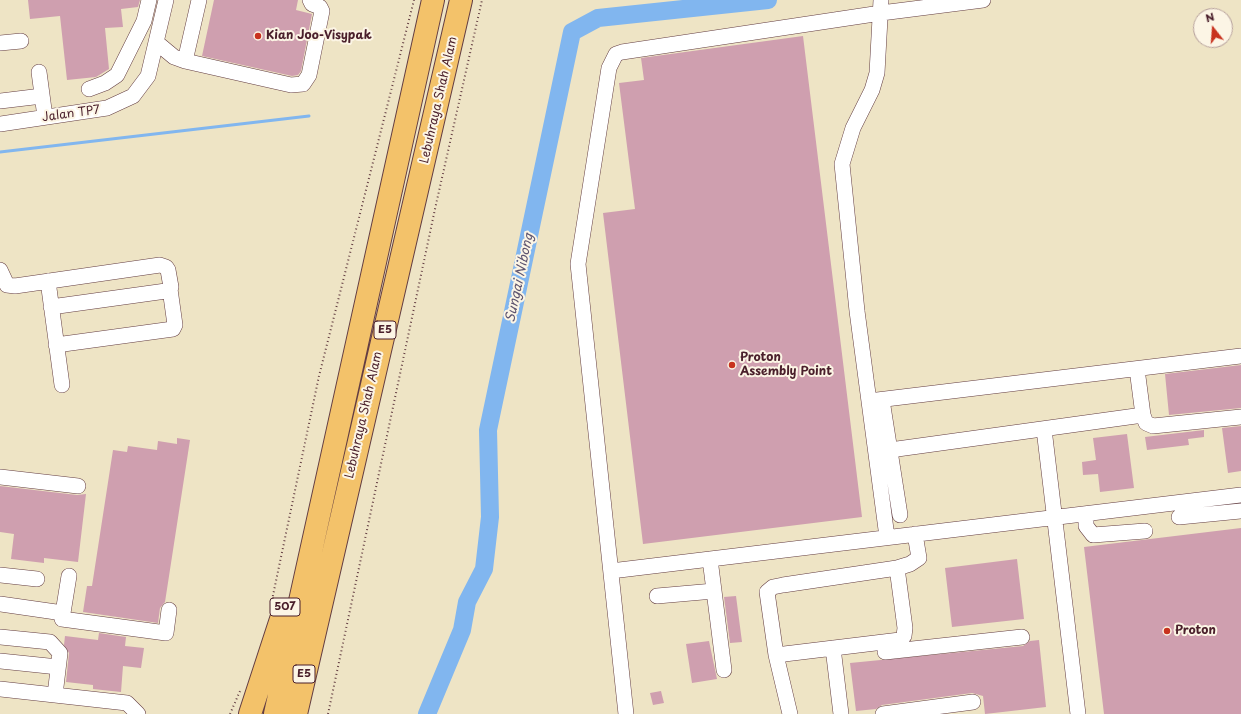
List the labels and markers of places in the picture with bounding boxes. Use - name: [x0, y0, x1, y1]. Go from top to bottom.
- place label: Kian Joo-Visypak: [266, 29, 372, 43]
- marker: Kian Joo-Visypak: [253, 31, 263, 41]
- place label: Proton Assembly Point: [740, 351, 832, 379]
- marker: Proton Assembly Point: [727, 360, 737, 370]
- place label: Proton: [1175, 624, 1216, 638]
- marker: Proton: [1162, 626, 1172, 636]

